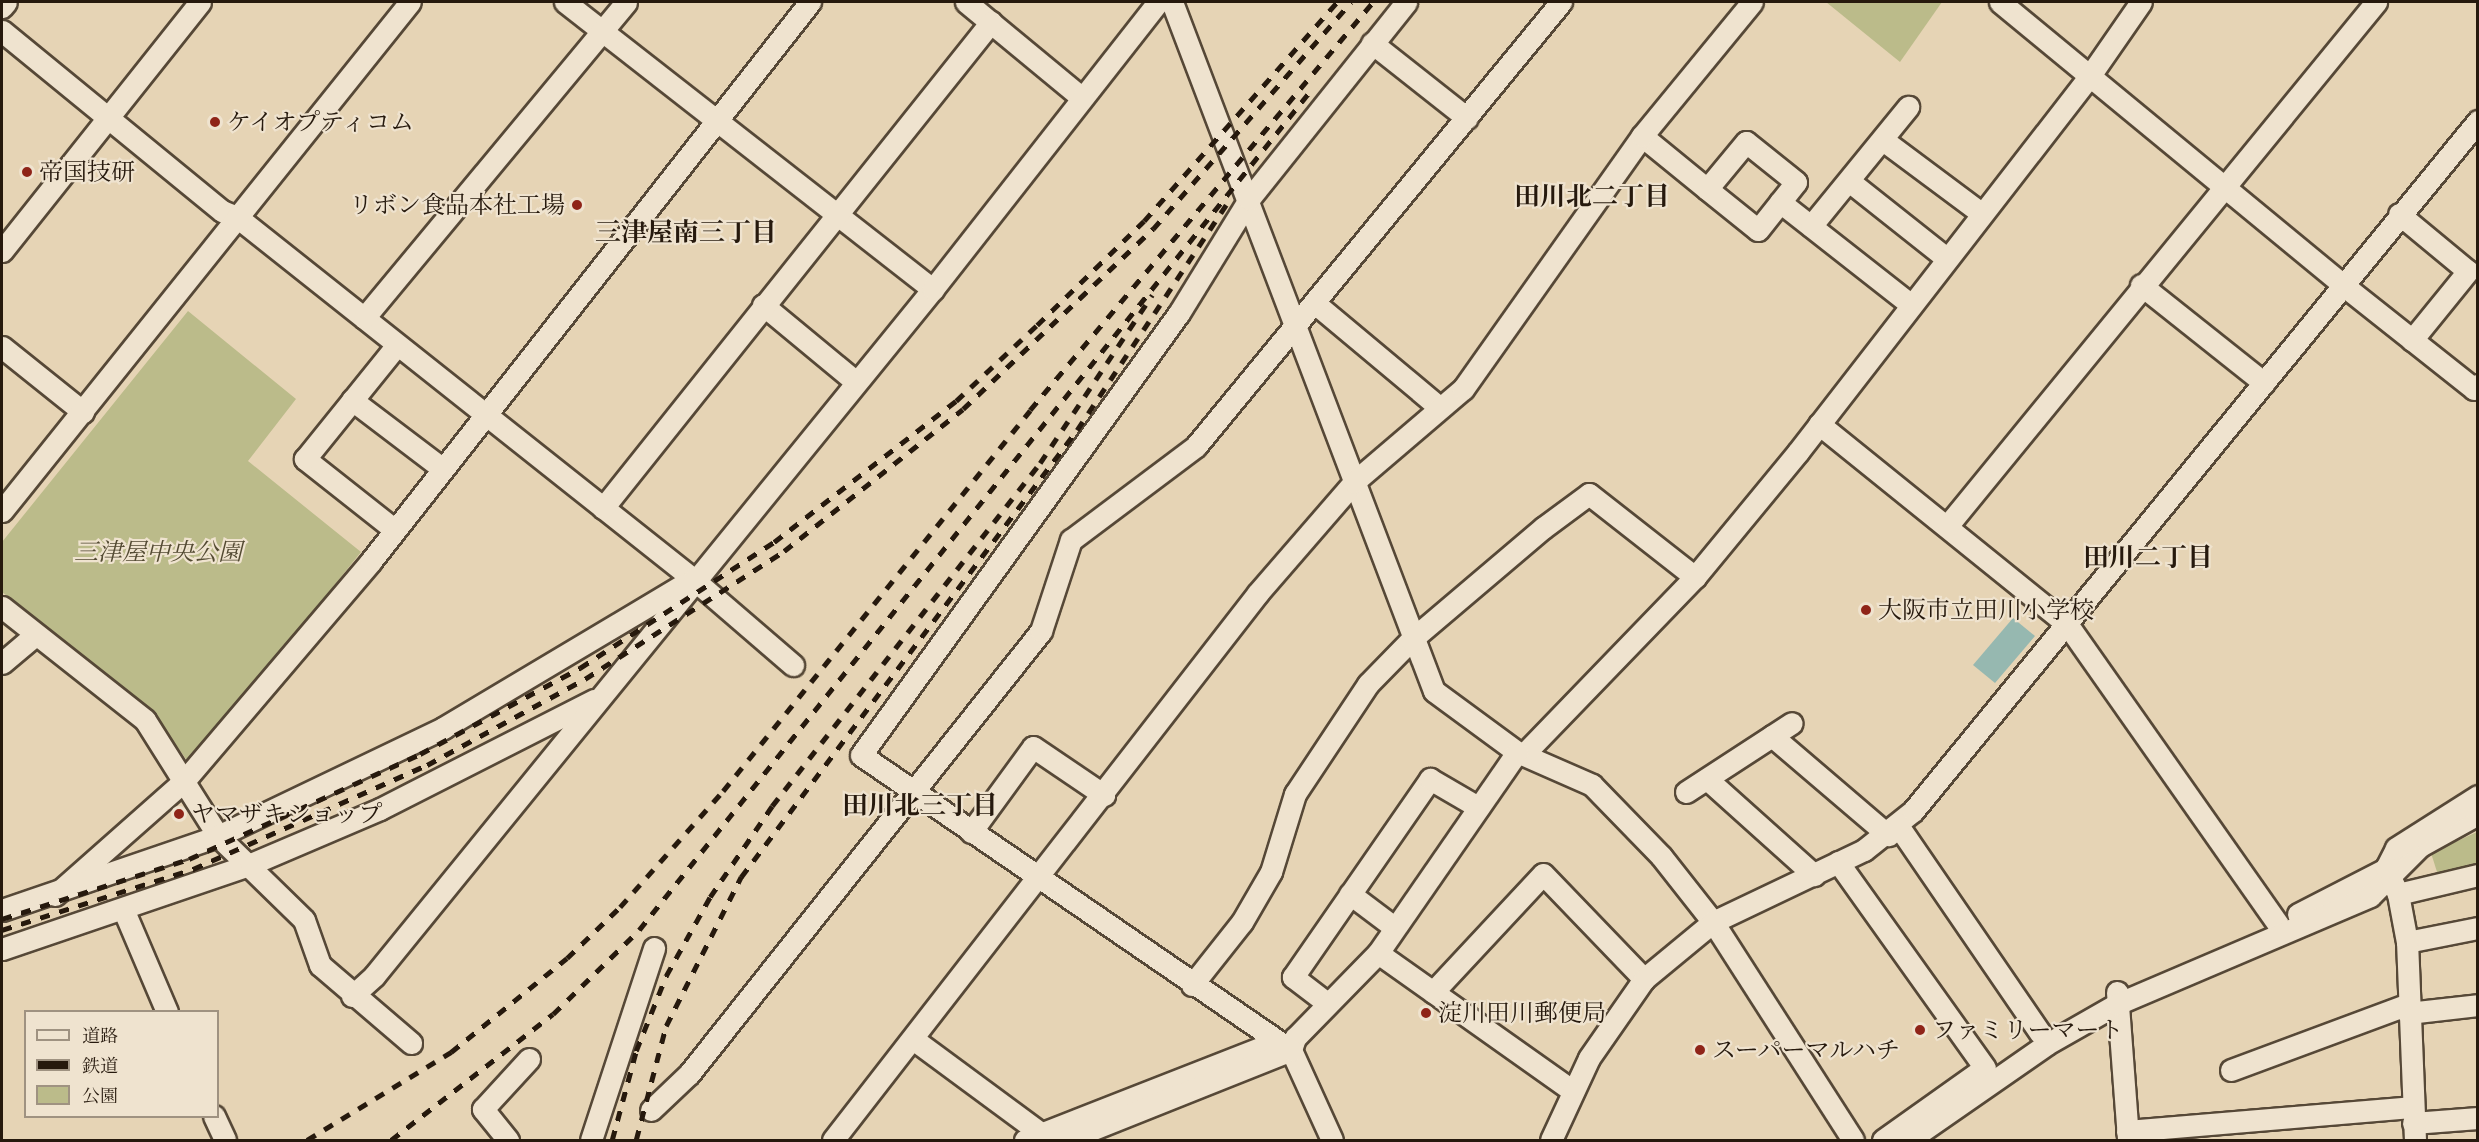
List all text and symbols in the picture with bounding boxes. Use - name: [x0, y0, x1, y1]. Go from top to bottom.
- place label: ケイオプティコム: [227, 108, 419, 136]
- marker: ケイオプティコム: [208, 115, 222, 129]
- place label: 帝国技研: [39, 158, 135, 186]
- marker: 帝国技研: [20, 165, 34, 179]
- district label: 田川北二丁目: [1514, 180, 1670, 212]
- place label: リボン食品本社工場: [349, 191, 565, 219]
- marker: リボン食品本社工場: [570, 198, 584, 212]
- district label: 三津屋南三丁目: [595, 216, 777, 248]
- park label: 三津屋中央公園: [74, 538, 242, 566]
- district label: 田川二丁目: [2083, 541, 2213, 573]
- place label: 大阪市立田川小学校: [1878, 596, 2094, 624]
- marker: 大阪市立田川小学校: [1859, 603, 1873, 617]
- district label: 田川北三丁目: [842, 789, 998, 821]
- place label: ヤマザキショップ: [191, 800, 383, 828]
- marker: ヤマザキショップ: [172, 807, 186, 821]
- place label: 淀川田川郵便局: [1438, 999, 1606, 1027]
- marker: 淀川田川郵便局: [1419, 1006, 1433, 1020]
- legend: [24, 1010, 219, 1118]
- place label: ファミリーマート: [1932, 1016, 2124, 1044]
- text: 道路: [82, 1022, 118, 1049]
- marker: ファミリーマート: [1913, 1023, 1927, 1037]
- place label: スーパーマルハチ: [1712, 1036, 1903, 1064]
- marker: スーパーマルハチ: [1693, 1043, 1707, 1057]
- text: 鉄道: [82, 1052, 118, 1079]
- text: 公園: [82, 1082, 118, 1109]

